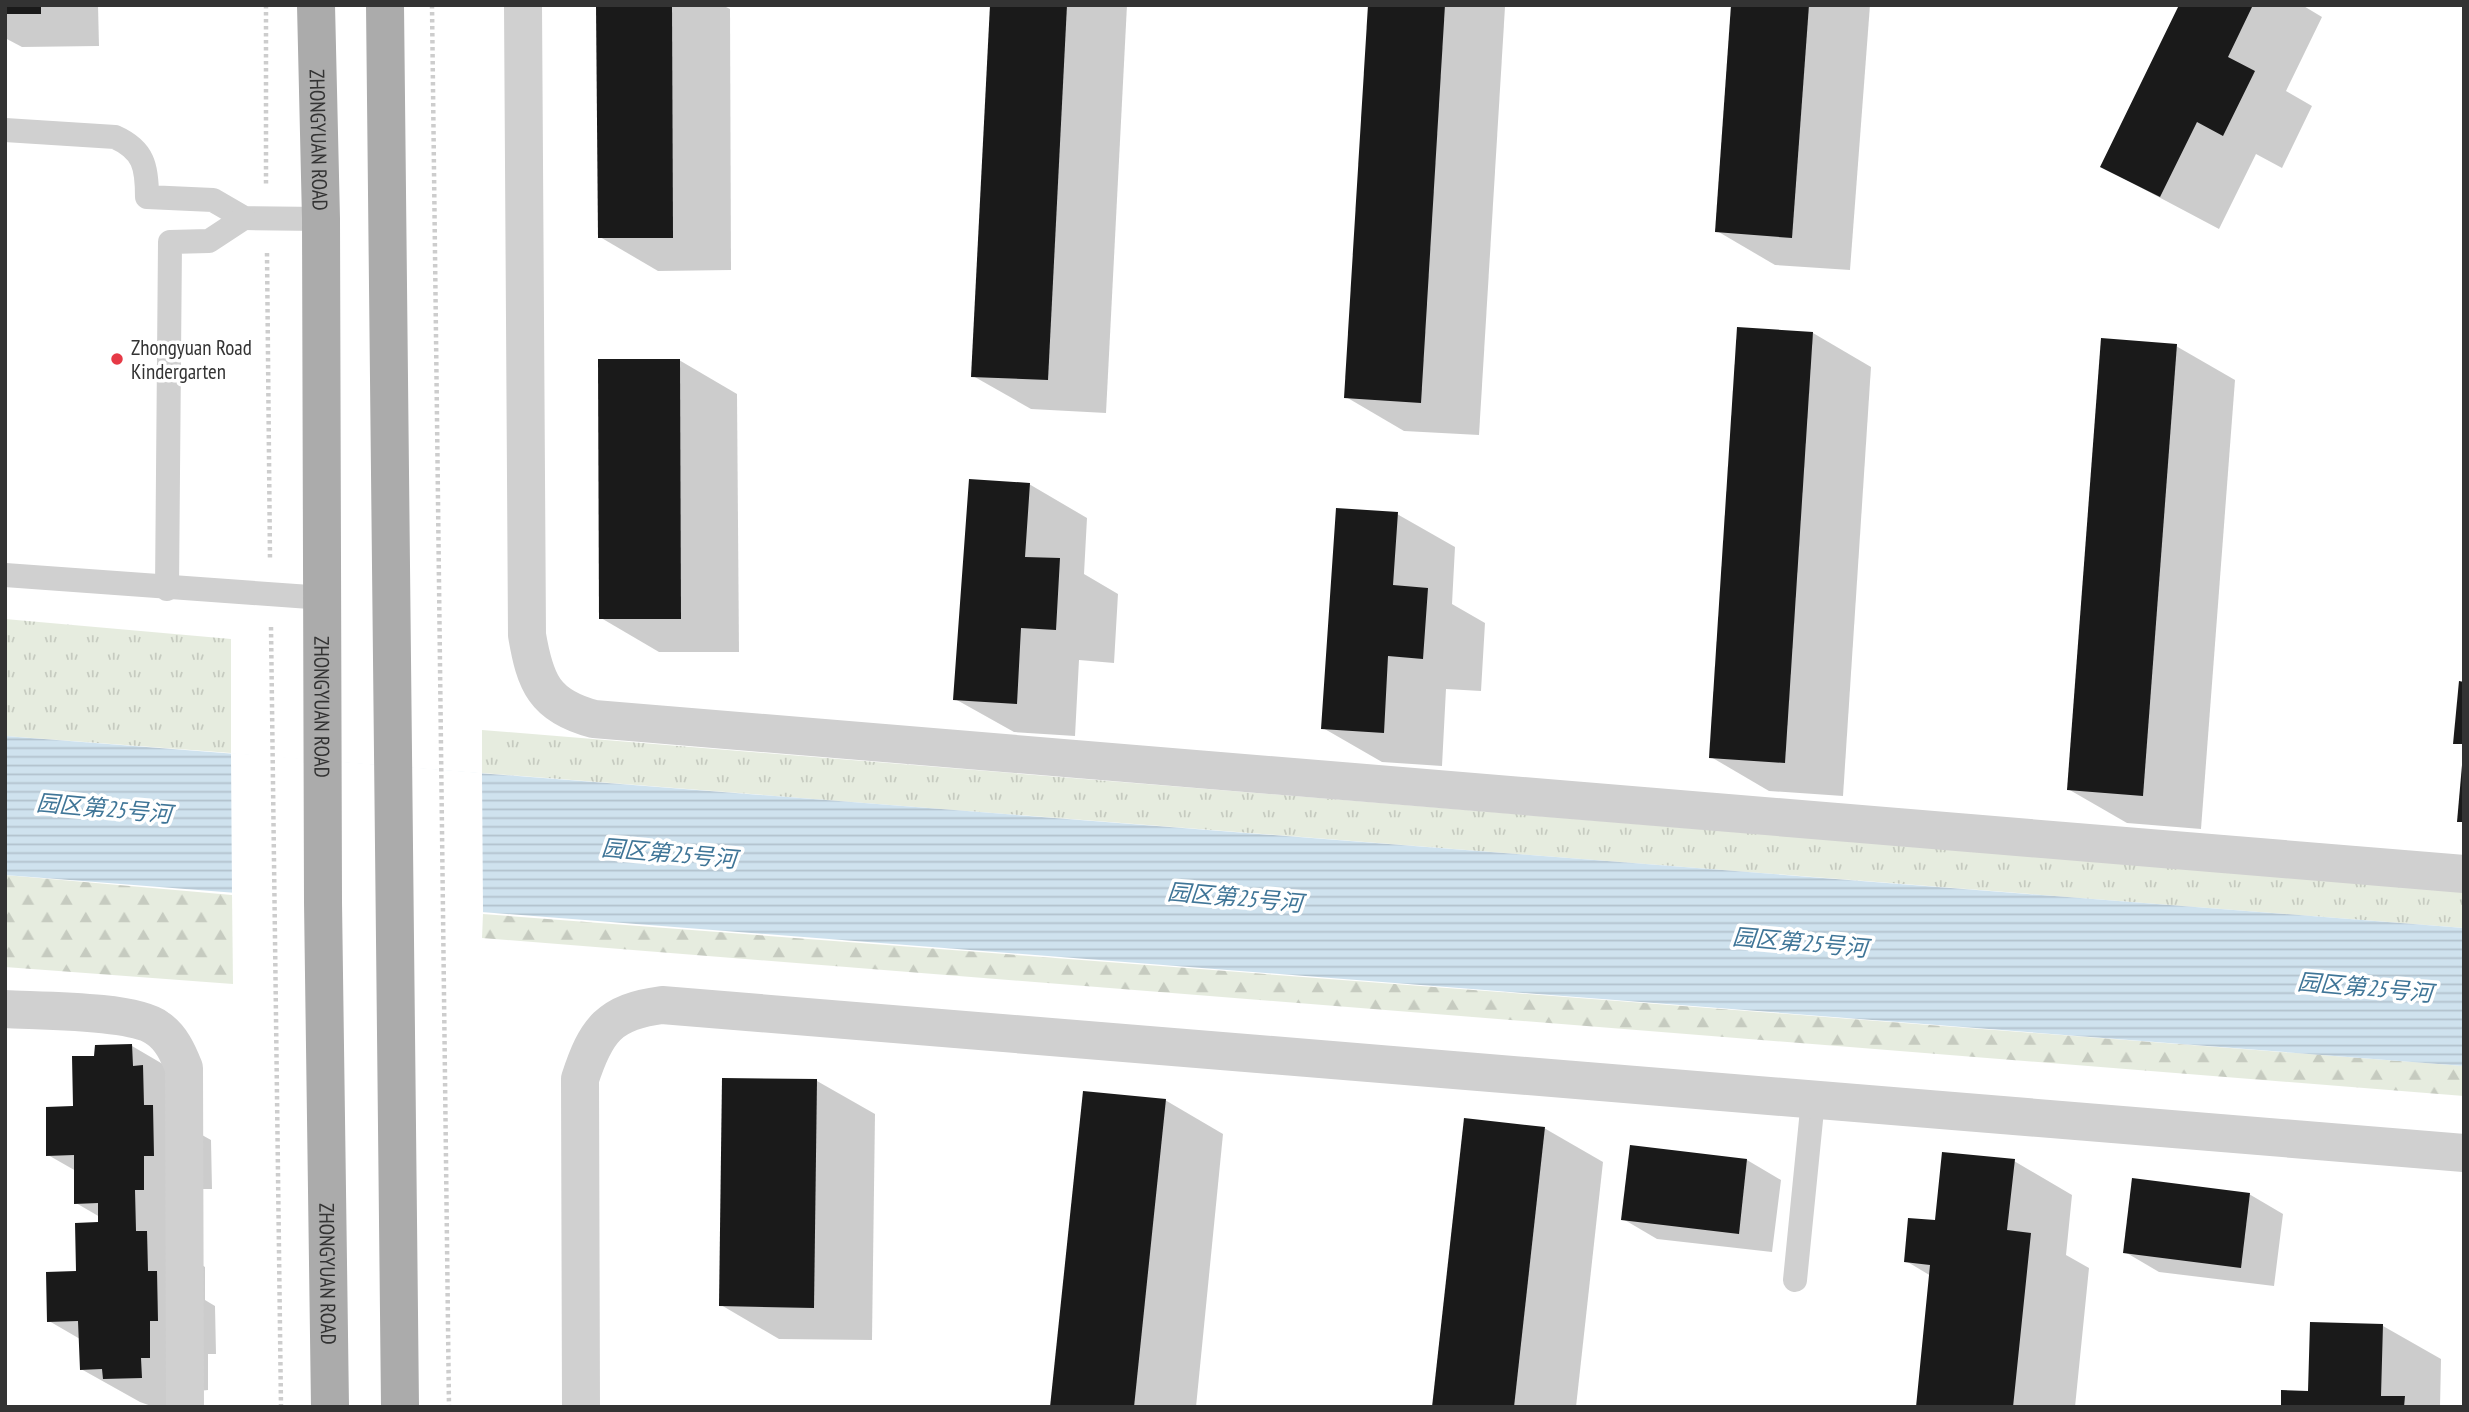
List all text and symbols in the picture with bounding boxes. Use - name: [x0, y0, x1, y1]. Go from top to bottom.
- street label: ZHONGYUAN ROAD: [304, 69, 334, 211]
- place label: Zhongyuan Road Kindergarten: [131, 334, 252, 385]
- marker: Zhongyuan Road Kindergarten: [109, 351, 125, 367]
- street label: ZHONGYUAN ROAD: [309, 636, 336, 778]
- water label: 园区第25号河: [35, 788, 177, 829]
- water label: 园区第25号河: [600, 833, 742, 874]
- water label: 园区第25号河: [1166, 877, 1308, 918]
- water label: 园区第25号河: [1731, 922, 1873, 963]
- water label: 园区第25号河: [2296, 967, 2438, 1008]
- street label: ZHONGYUAN ROAD: [314, 1203, 343, 1345]

